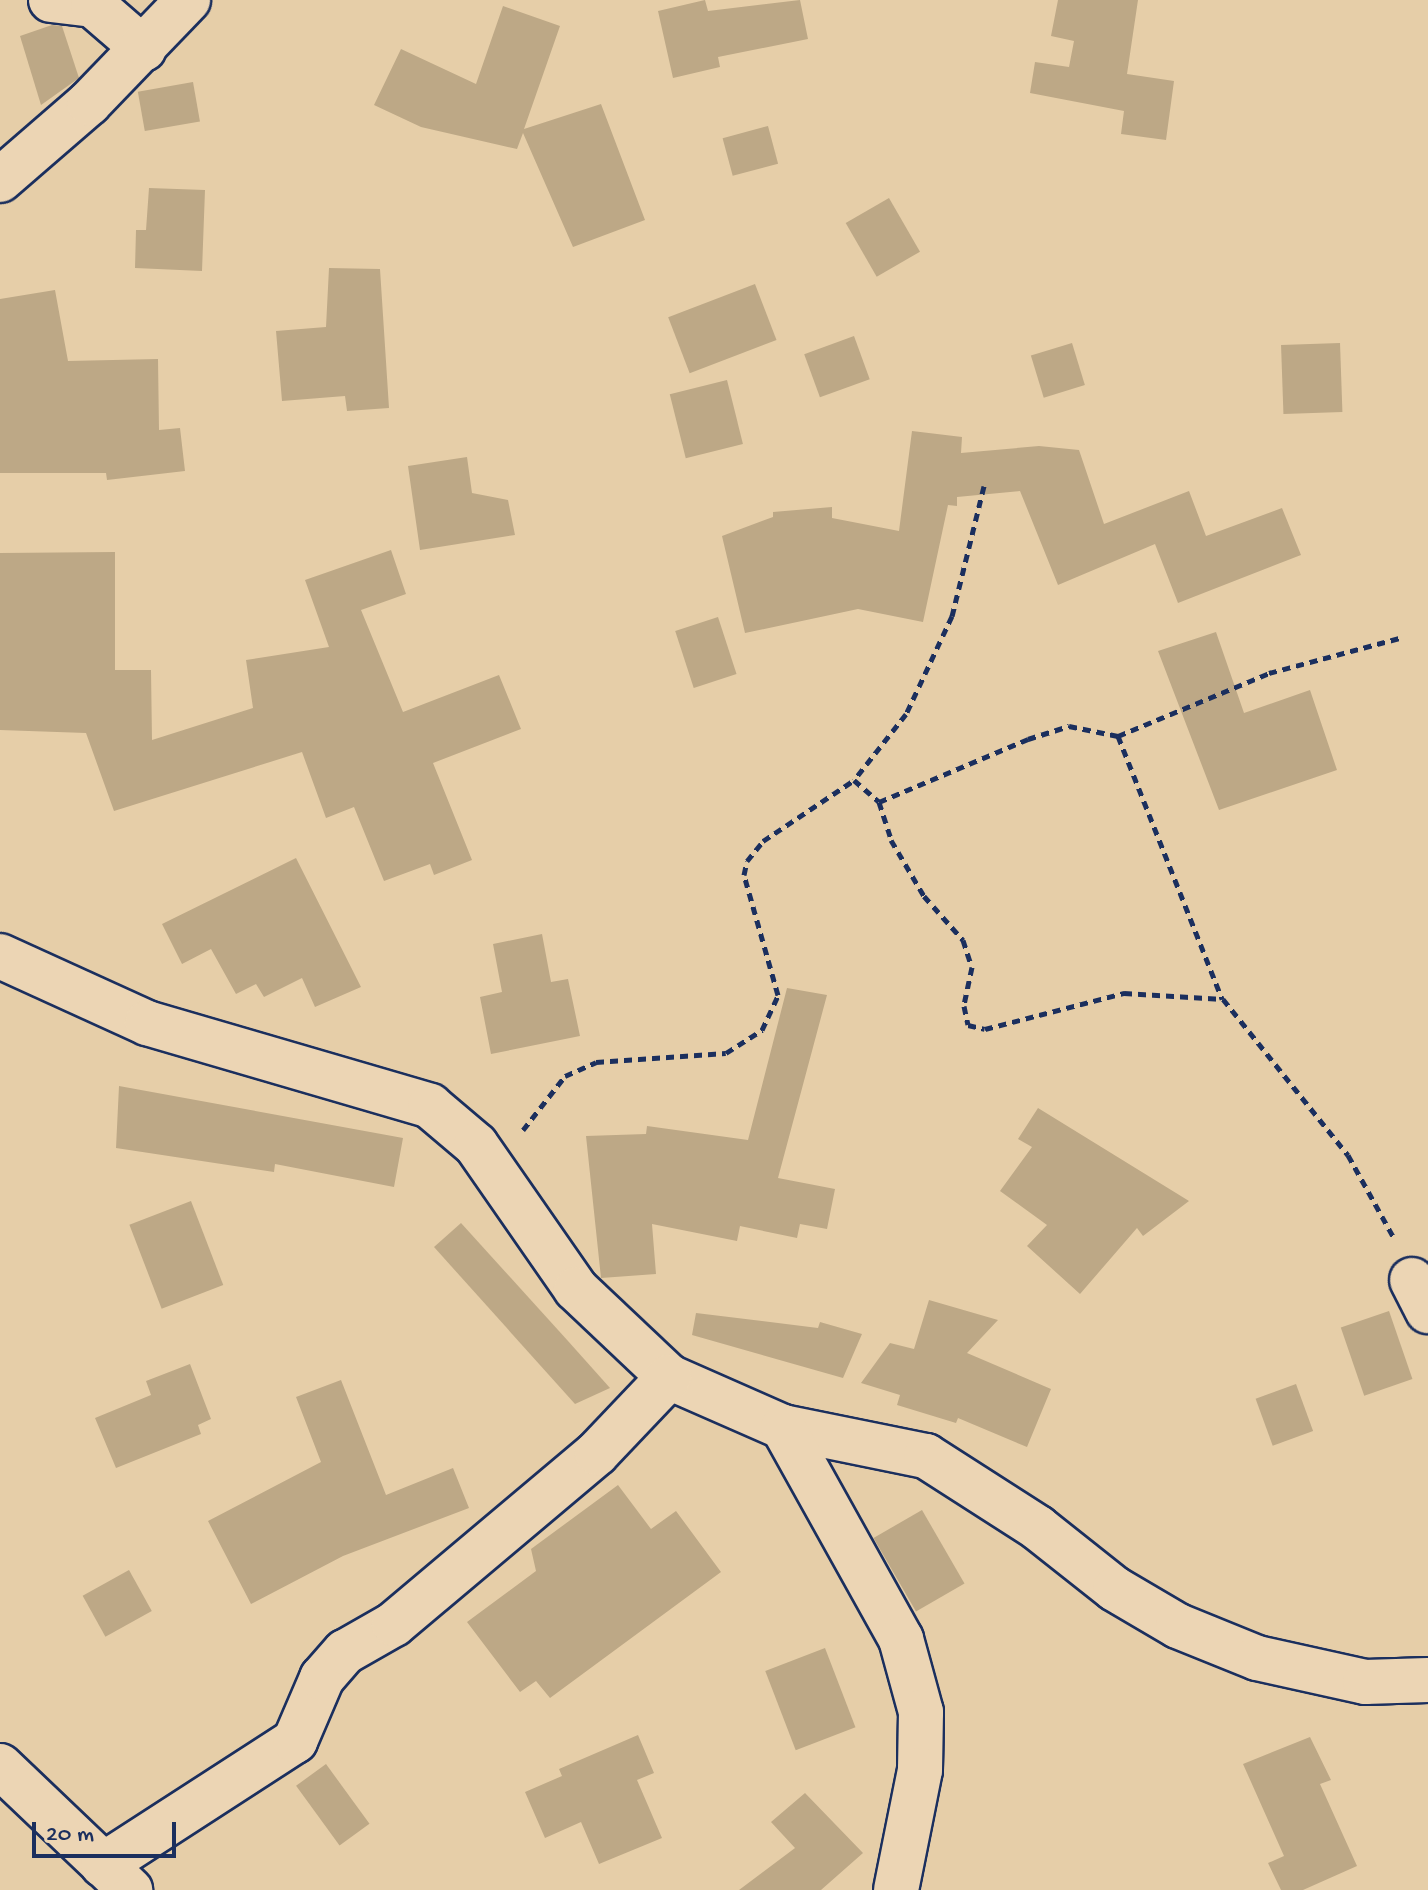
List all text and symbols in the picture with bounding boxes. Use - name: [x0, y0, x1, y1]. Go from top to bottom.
- scale bar: [36, 1806, 180, 1856]
- text: 20 m: [46, 1821, 94, 1850]

